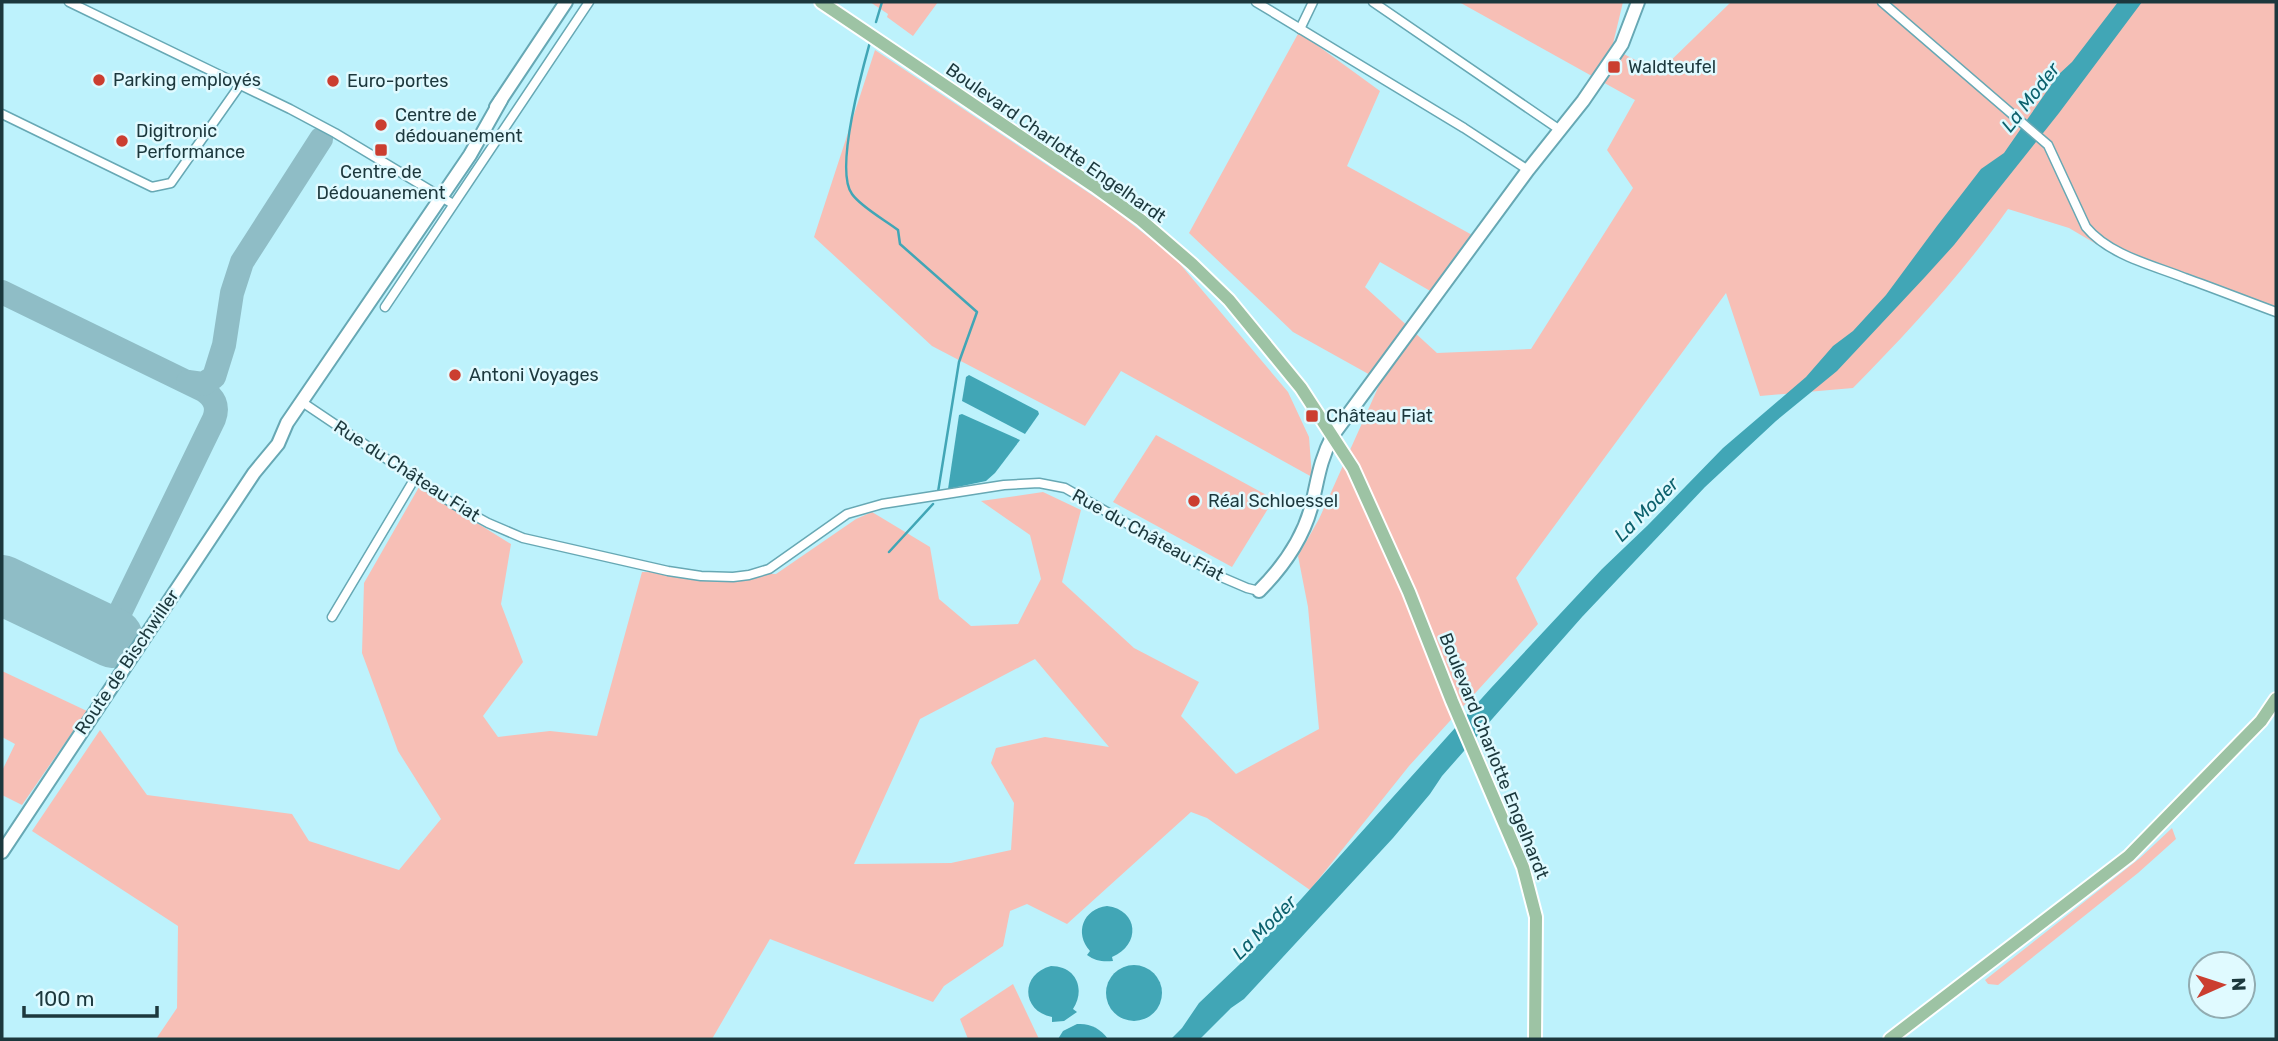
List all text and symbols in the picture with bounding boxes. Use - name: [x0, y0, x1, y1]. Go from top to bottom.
- place label: Waldteufel: [1628, 56, 1716, 78]
- water label: La Moder: [1996, 57, 2065, 137]
- street label: Boulevard Charlotte Engelhardt: [942, 58, 1170, 228]
- marker: Waldteufel: [1606, 59, 1622, 75]
- place label: Parking employés: [113, 69, 261, 91]
- place label: Euro-portes: [347, 70, 449, 92]
- marker: Parking employés: [91, 72, 107, 88]
- marker: Euro-portes: [325, 73, 341, 89]
- place label: Centre de dédouanement: [395, 104, 523, 147]
- marker: Centre de dédouanement: [373, 117, 389, 133]
- place label: Digitronic Performance: [136, 120, 245, 163]
- marker: Digitronic Performance: [114, 133, 130, 149]
- marker: Centre de Dédouanement: [373, 142, 389, 158]
- place label: Centre de Dédouanement: [316, 161, 446, 204]
- place label: Antoni Voyages: [469, 364, 599, 386]
- marker: Antoni Voyages: [447, 367, 463, 383]
- place label: Château Fiat: [1326, 405, 1433, 427]
- marker: Château Fiat: [1304, 408, 1320, 424]
- street label: Rue du Château Fiat: [330, 415, 484, 527]
- water label: La Moder: [1609, 472, 1684, 546]
- street label: Rue du Château Fiat: [1068, 484, 1228, 586]
- place label: Réal Schloessel: [1208, 490, 1338, 512]
- marker: Réal Schloessel: [1186, 493, 1202, 509]
- street label: Route de Bischwiller: [70, 585, 184, 739]
- street label: Boulevard Charlotte Engelhardt: [1434, 630, 1554, 882]
- water label: La Moder: [1227, 890, 1302, 964]
- north arrow: [2187, 950, 2257, 1020]
- scale bar: [24, 974, 158, 1018]
- text: N: [2227, 977, 2250, 992]
- text: 100 m: [35, 986, 94, 1011]

